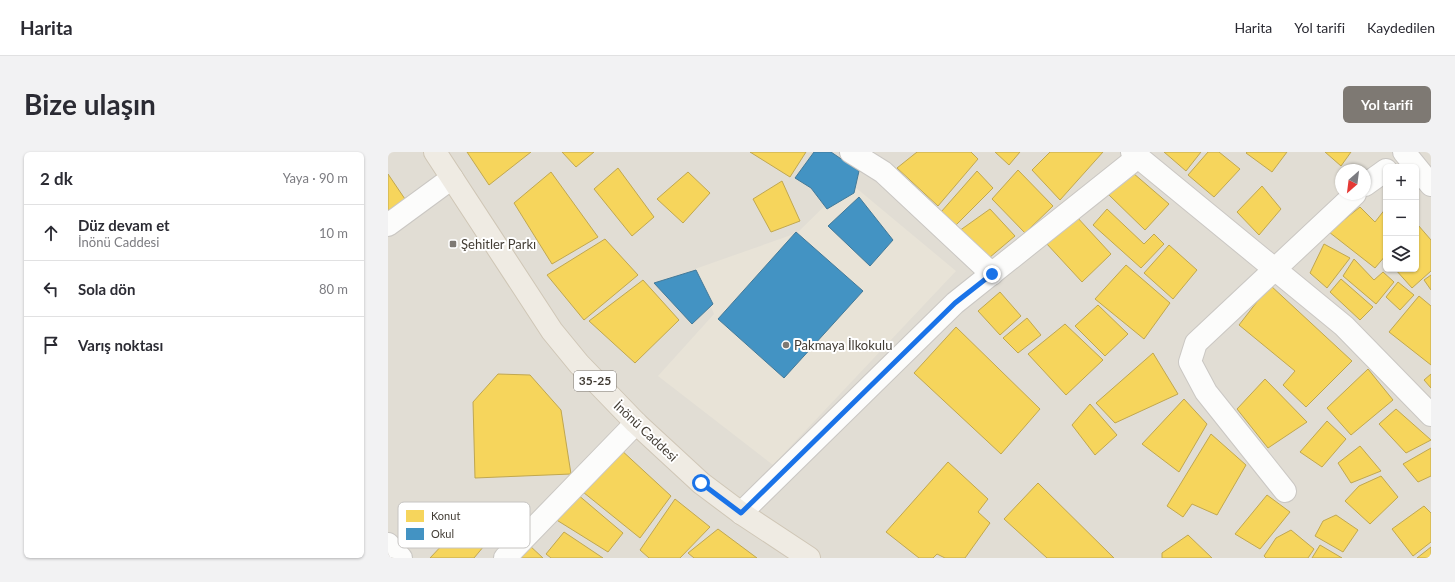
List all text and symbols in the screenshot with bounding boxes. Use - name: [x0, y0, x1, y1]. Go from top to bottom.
- text: Harita: [20, 16, 73, 39]
- text: Harita: [1234, 19, 1272, 36]
- text: Yol tarifi: [1294, 19, 1345, 36]
- text: Kaydedilen: [1367, 19, 1435, 36]
- button: Yol tarifi: [1343, 86, 1431, 123]
- text: Bize ulaşın: [24, 87, 156, 121]
- north arrow: [1335, 164, 1371, 200]
- map controls: [1383, 164, 1419, 272]
- button: +: [1383, 164, 1419, 200]
- text: 2 dk: [40, 168, 73, 189]
- text: Yaya · 90 m: [283, 170, 348, 186]
- button: −: [1383, 200, 1419, 236]
- text: Düz devam et: [78, 216, 170, 234]
- icon: ahead: [40, 222, 62, 244]
- text: 10 m: [319, 225, 348, 241]
- text: İnönü Caddesi: [78, 234, 159, 250]
- place label: Şehitler Parkı: [461, 236, 536, 252]
- button: layers: [1383, 236, 1419, 272]
- marker: Şehitler Parkı: [448, 239, 458, 249]
- route end: [983, 265, 1001, 283]
- icon: left: [40, 278, 62, 300]
- text: Sola dön: [78, 280, 135, 298]
- text: 80 m: [319, 281, 348, 297]
- icon: arrive: [40, 334, 62, 356]
- text: Varış noktası: [78, 336, 163, 354]
- place label: Pakmaya İlkokulu: [794, 337, 892, 353]
- marker: Pakmaya İlkokulu: [781, 340, 791, 350]
- road number: 35-25: [574, 371, 616, 391]
- street label: İnönü Caddesi: [611, 397, 681, 465]
- route start: [692, 474, 710, 492]
- legend: [398, 502, 530, 548]
- text: Konut: [431, 509, 460, 522]
- text: Okul: [431, 527, 454, 540]

